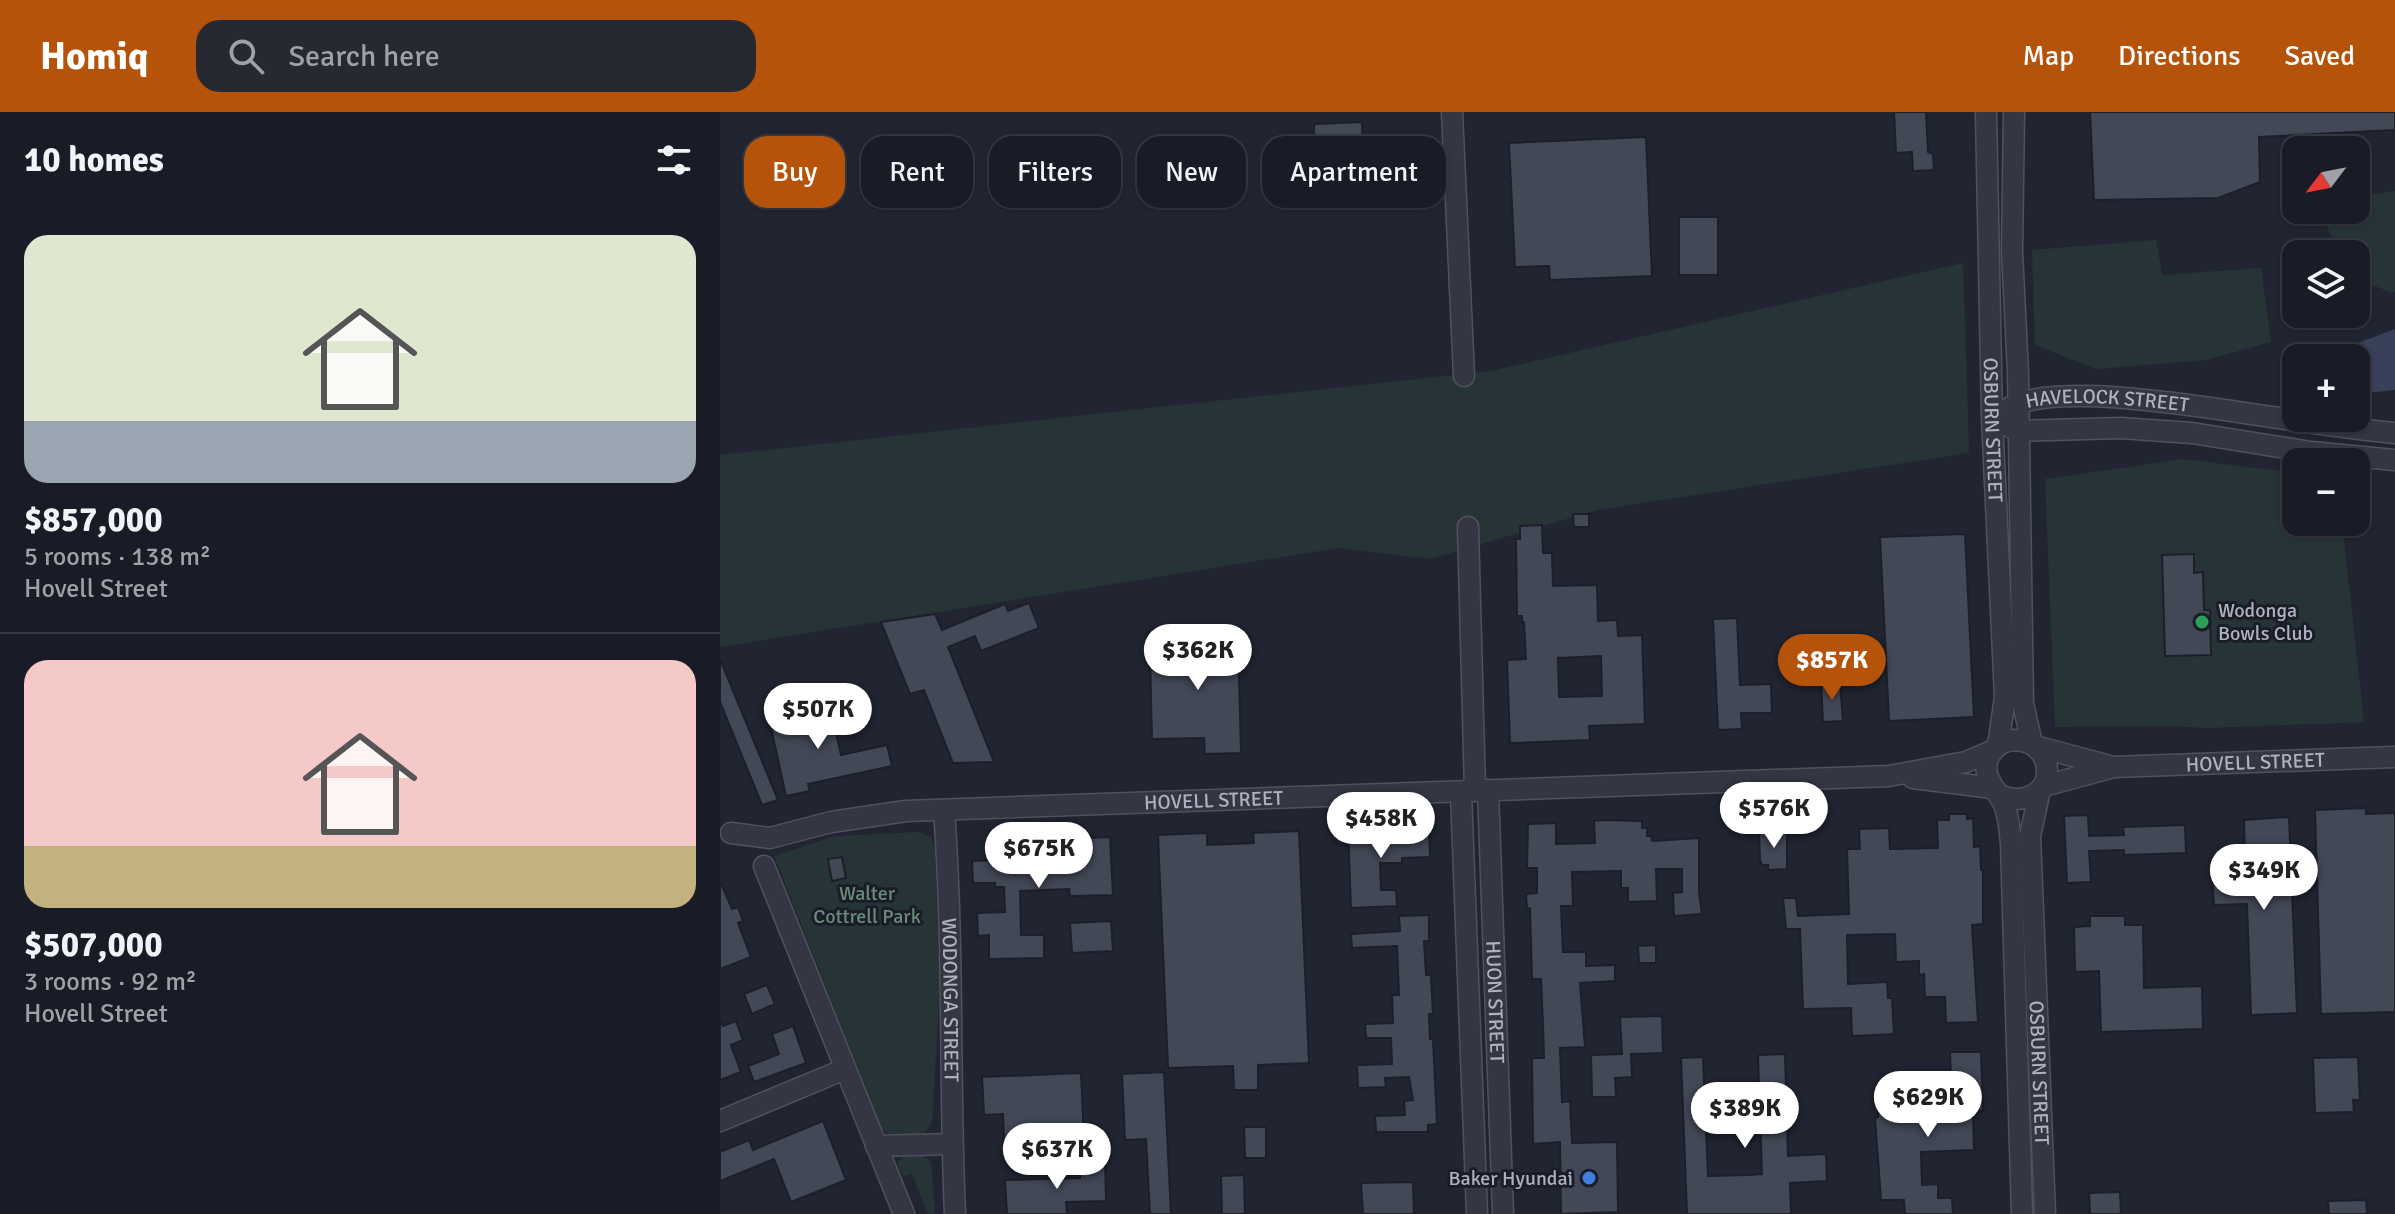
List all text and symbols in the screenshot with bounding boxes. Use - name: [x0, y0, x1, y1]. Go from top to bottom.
- search box: [196, 20, 756, 92]
- text: Homiq: [40, 33, 148, 80]
- icon: search: [224, 34, 268, 78]
- text: Search here: [288, 38, 440, 75]
- text: Map: [2022, 39, 2074, 73]
- text: Directions: [2118, 39, 2240, 73]
- text: Saved: [2284, 39, 2355, 73]
- chip: Buy: [744, 136, 845, 208]
- chip: Rent: [861, 136, 973, 208]
- chip: Filters: [989, 136, 1121, 208]
- chip: New: [1137, 136, 1246, 208]
- chip: Apartment: [1262, 136, 1446, 208]
- north arrow: [2282, 136, 2370, 224]
- map controls: [2282, 136, 2370, 536]
- icon: filters: [652, 138, 696, 182]
- text: 10 homes: [24, 139, 164, 181]
- button: layers: [2282, 240, 2370, 328]
- icon: home: [288, 287, 432, 431]
- button: +: [2282, 344, 2370, 432]
- street label: OSBURN STREET: [1978, 357, 2008, 503]
- street label: HAVELOCK STREET: [2023, 384, 2191, 417]
- button: −: [2282, 448, 2370, 536]
- text: $857,000: [24, 499, 163, 541]
- text: 5 rooms · 138 m²: [24, 541, 211, 573]
- text: Hovell Street: [24, 573, 168, 605]
- place label: Wodonga Bowls Club: [2218, 598, 2313, 646]
- marker: Wodonga Bowls Club: [2193, 613, 2211, 631]
- pin: $362K: [1142, 624, 1254, 692]
- text: $362K: [1162, 634, 1234, 666]
- pin: $857K: [1776, 634, 1888, 702]
- text: $857K: [1796, 644, 1868, 676]
- pin: $507K: [762, 683, 874, 751]
- text: $507K: [782, 693, 854, 725]
- icon: home: [288, 712, 432, 856]
- street label: HOVELL STREET: [2185, 747, 2325, 777]
- pin: $576K: [1718, 782, 1830, 850]
- street label: HOVELL STREET: [1144, 785, 1284, 815]
- pin: $458K: [1325, 792, 1437, 860]
- text: $576K: [1738, 792, 1810, 824]
- text: $458K: [1345, 802, 1417, 834]
- pin: $675K: [983, 822, 1095, 890]
- text: $675K: [1003, 832, 1075, 864]
- pin: $349K: [2208, 844, 2320, 912]
- text: $349K: [2228, 854, 2300, 886]
- park label: Walter Cottrell Park: [813, 881, 921, 929]
- street label: WODONGA STREET: [937, 917, 964, 1082]
- text: $507,000: [24, 924, 163, 966]
- street label: HUON STREET: [1481, 940, 1510, 1064]
- text: 3 rooms · 92 m²: [24, 966, 197, 998]
- text: Hovell Street: [24, 998, 168, 1030]
- street label: OSBURN STREET: [2024, 1000, 2055, 1146]
- pin: $629K: [1872, 1071, 1984, 1139]
- text: $629K: [1892, 1081, 1964, 1113]
- pin: $389K: [1689, 1082, 1801, 1150]
- text: $389K: [1709, 1092, 1781, 1124]
- pin: $637K: [1001, 1123, 1113, 1191]
- text: $637K: [1021, 1133, 1093, 1165]
- place label: Baker Hyundai: [1448, 1166, 1573, 1191]
- marker: Baker Hyundai: [1580, 1169, 1598, 1187]

